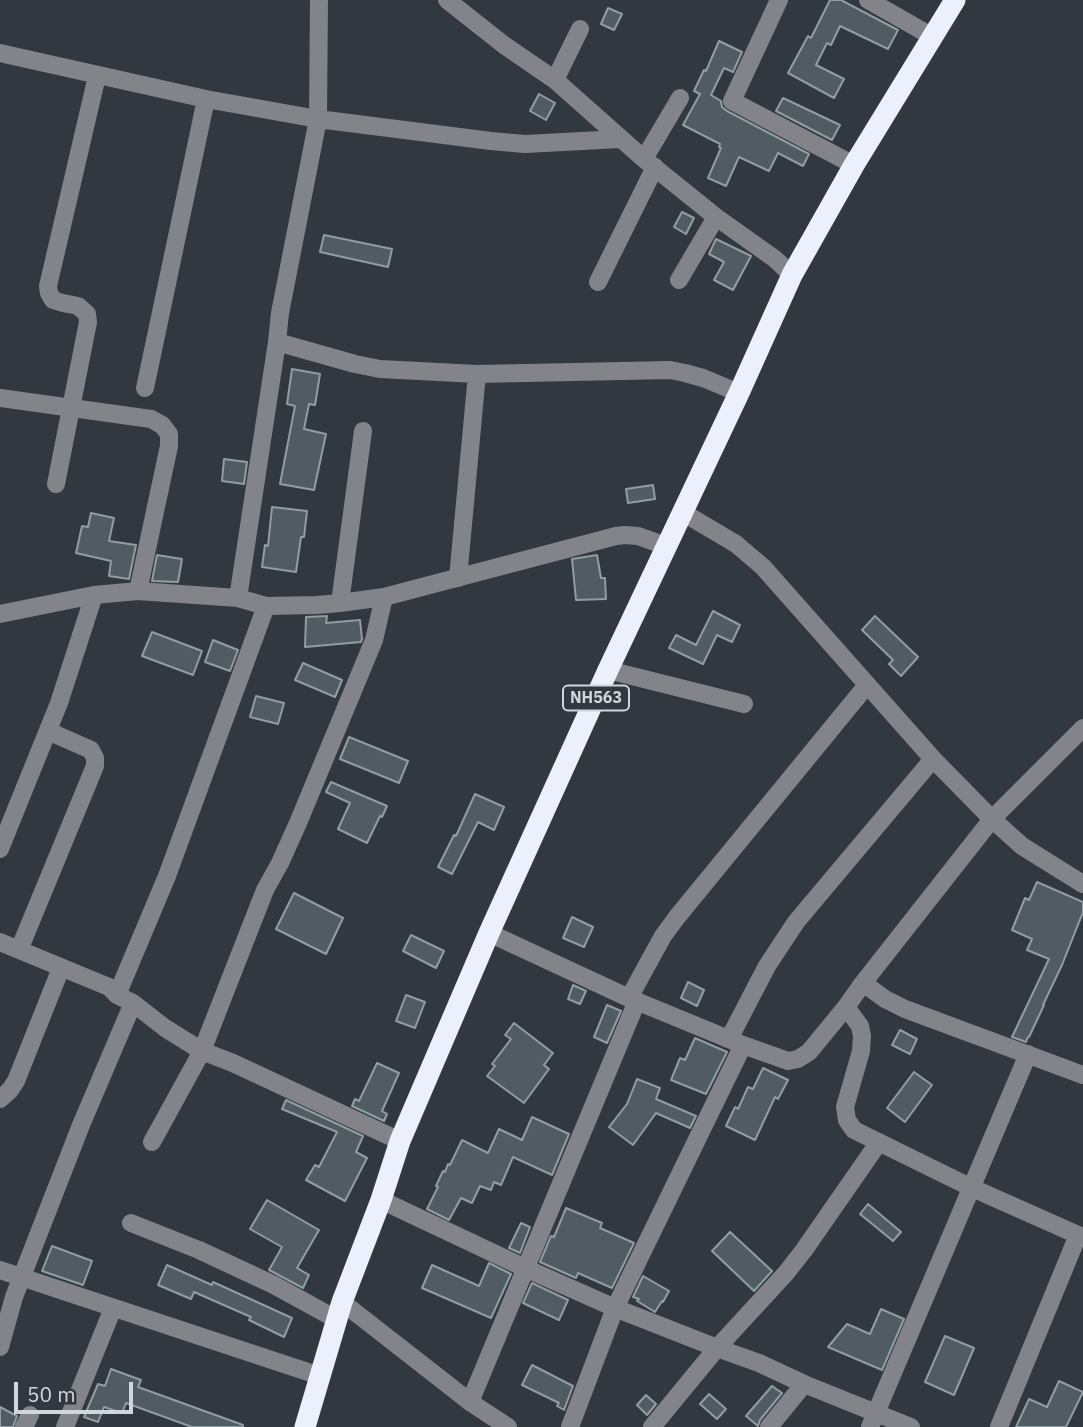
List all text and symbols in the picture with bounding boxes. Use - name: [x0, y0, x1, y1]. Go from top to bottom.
- road number: NH563: [563, 685, 629, 710]
- scale bar: [18, 1368, 136, 1412]
- text: 50 m: [27, 1380, 76, 1408]

